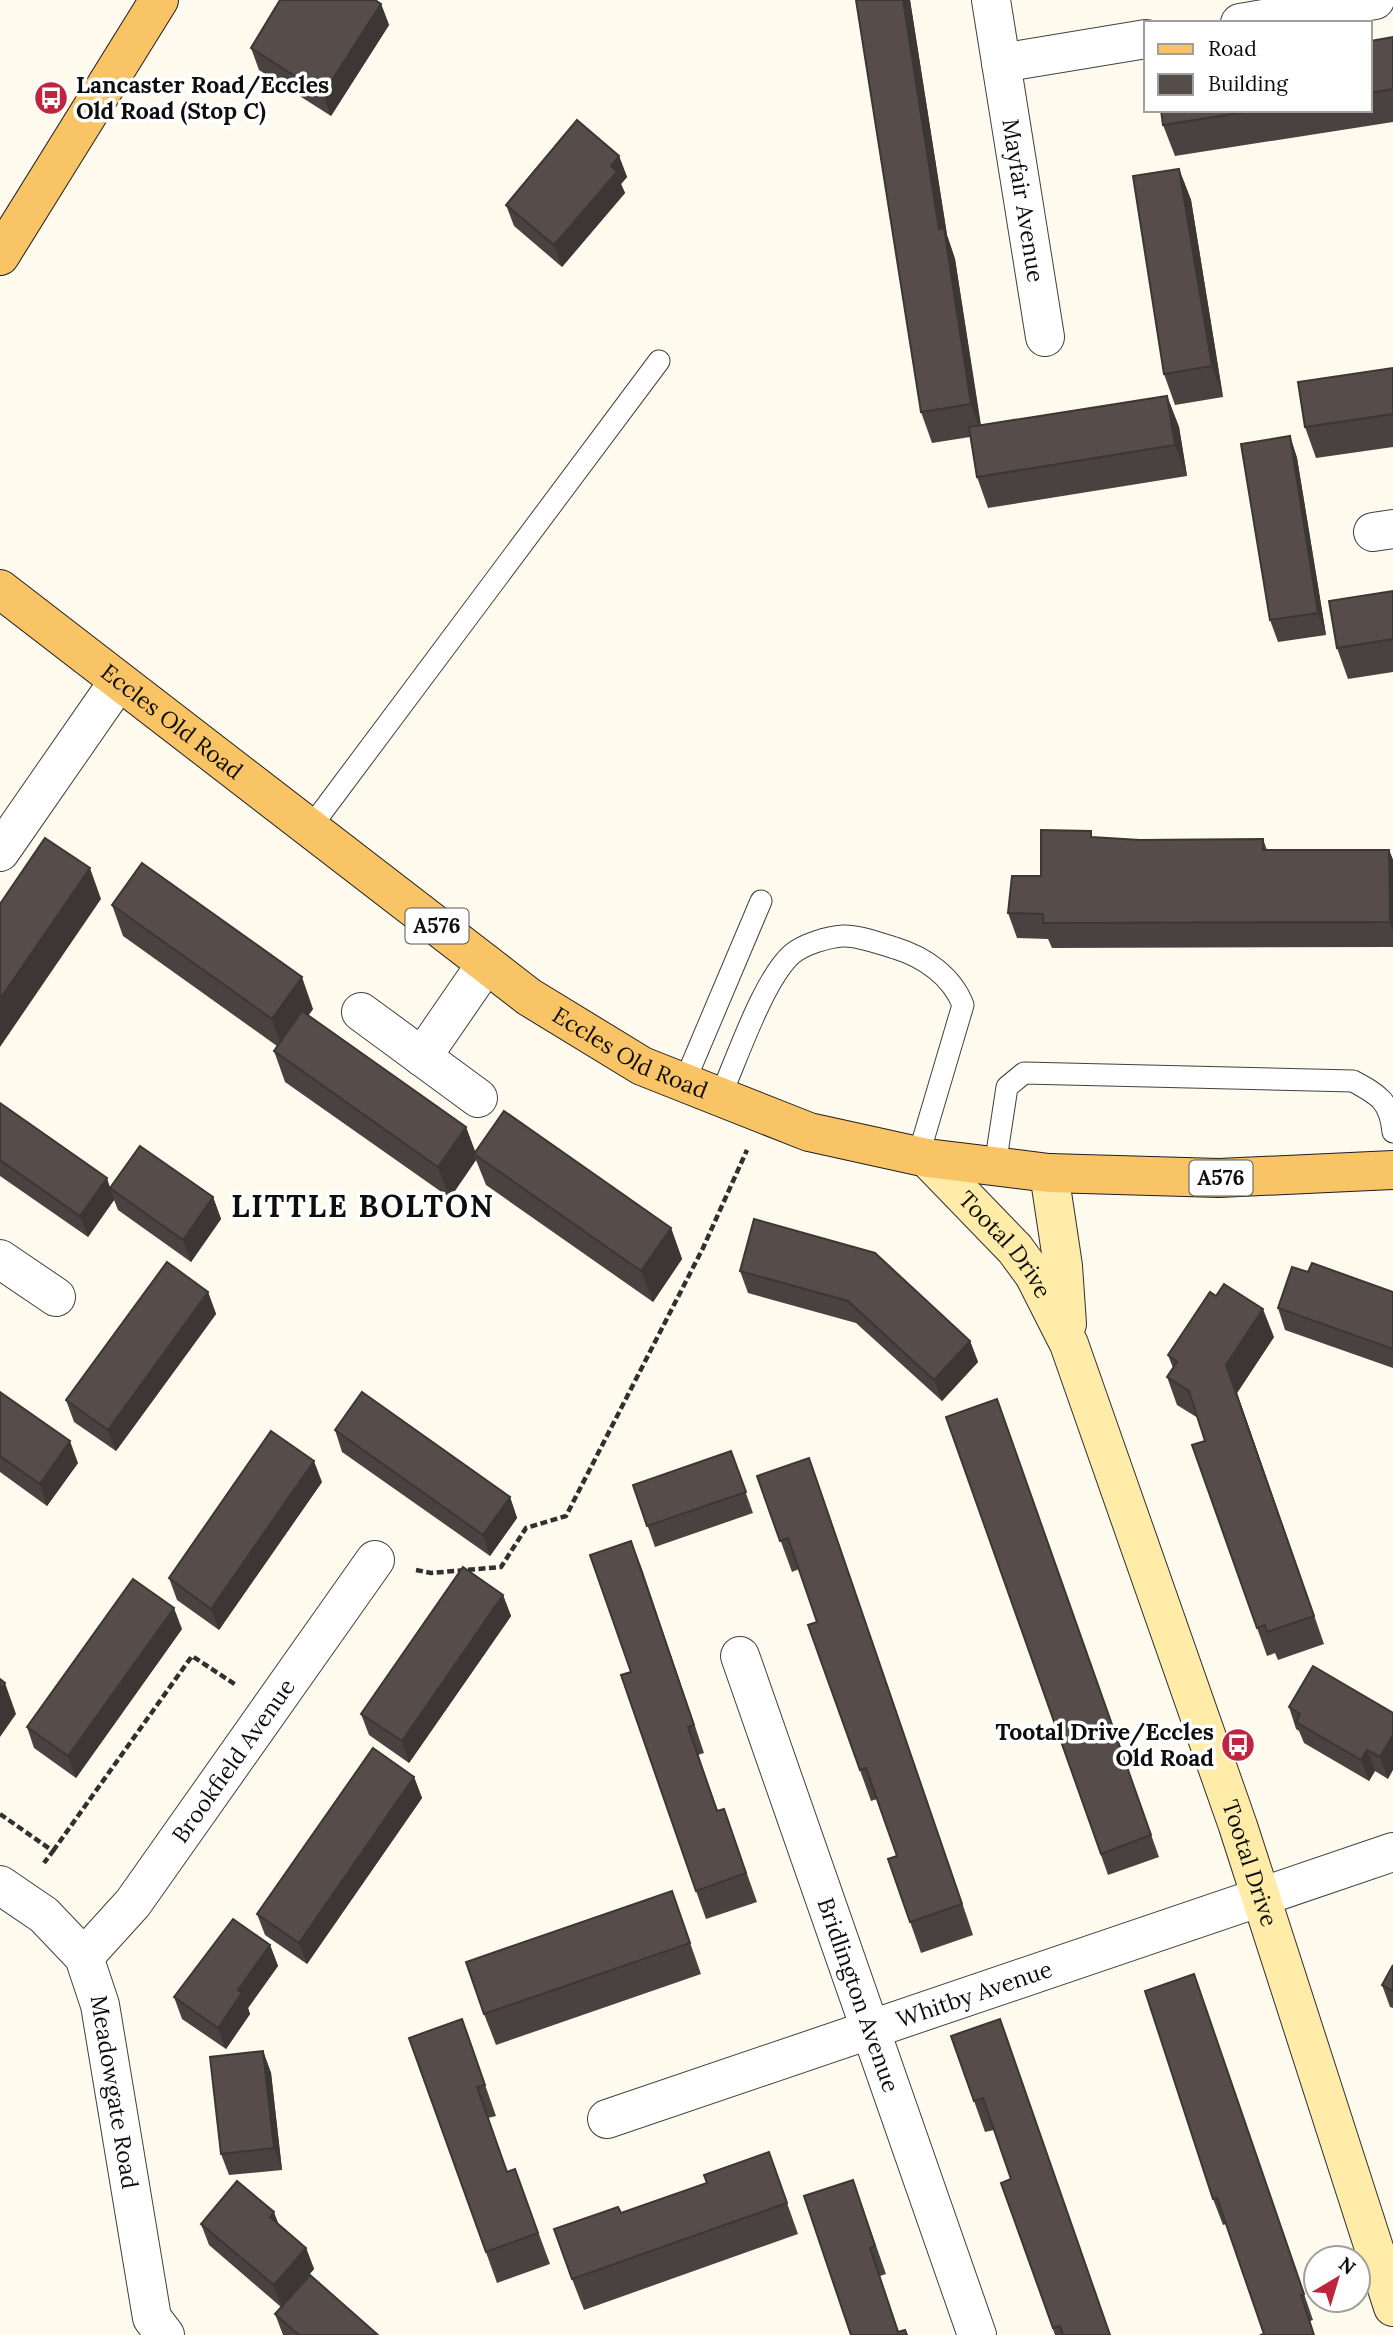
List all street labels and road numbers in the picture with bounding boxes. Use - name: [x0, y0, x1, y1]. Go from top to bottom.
- street label: Mayfair Avenue: [996, 117, 1051, 284]
- street label: Eccles Old Road: [95, 657, 249, 785]
- road number: A576: [406, 908, 468, 944]
- street label: Eccles Old Road: [547, 1000, 712, 1105]
- road number: A576: [1190, 1160, 1252, 1196]
- street label: Tootal Drive: [953, 1185, 1058, 1303]
- street label: Brookfield Avenue: [165, 1673, 301, 1848]
- street label: Tootal Drive: [1216, 1796, 1284, 1930]
- street label: Bridlington Avenue: [811, 1894, 906, 2096]
- street label: Whitby Avenue: [893, 1954, 1056, 2034]
- street label: Meadowgate Road: [85, 1993, 145, 2191]

